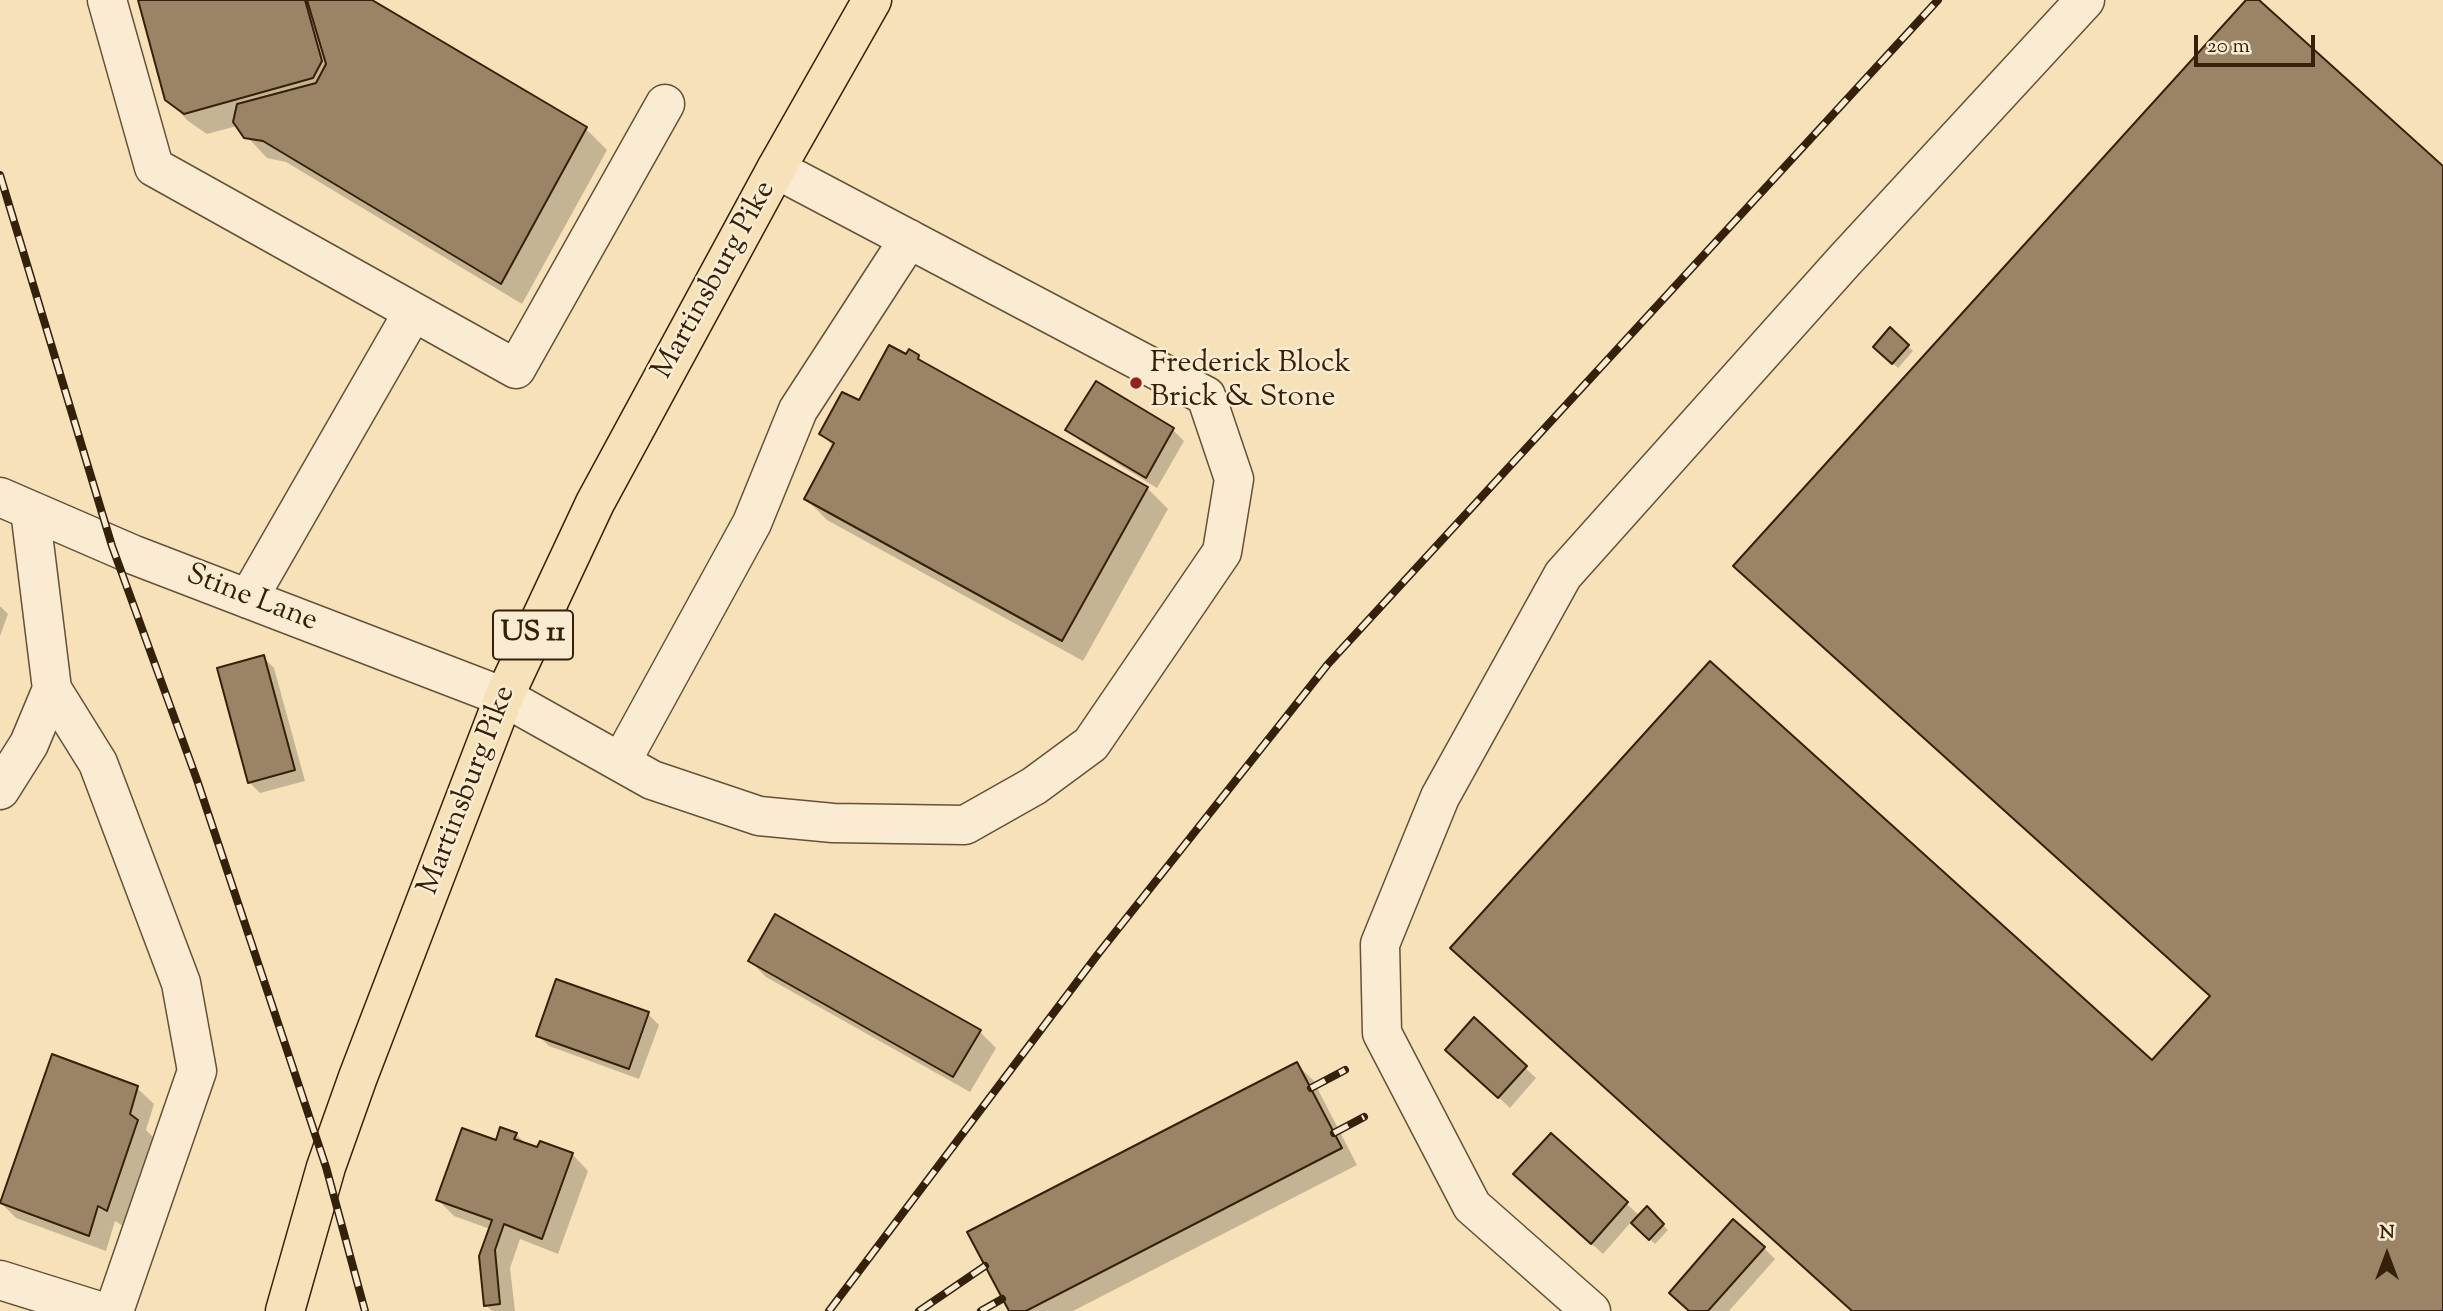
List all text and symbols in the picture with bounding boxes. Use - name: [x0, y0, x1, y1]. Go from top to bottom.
- scale bar: [2198, 21, 2319, 65]
- text: 20 m: [2207, 32, 2250, 62]
- street label: Martinsburg Pike: [647, 176, 785, 386]
- place label: Frederick Block Brick & Stone: [1150, 348, 1351, 418]
- marker: Frederick Block Brick & Stone: [1128, 375, 1144, 391]
- street label: Stine Lane: [180, 559, 322, 641]
- road number: US 11: [493, 610, 573, 660]
- street label: Martinsburg Pike: [413, 681, 525, 901]
- north arrow: [2352, 1220, 2422, 1290]
- text: N: [2379, 1220, 2395, 1247]

